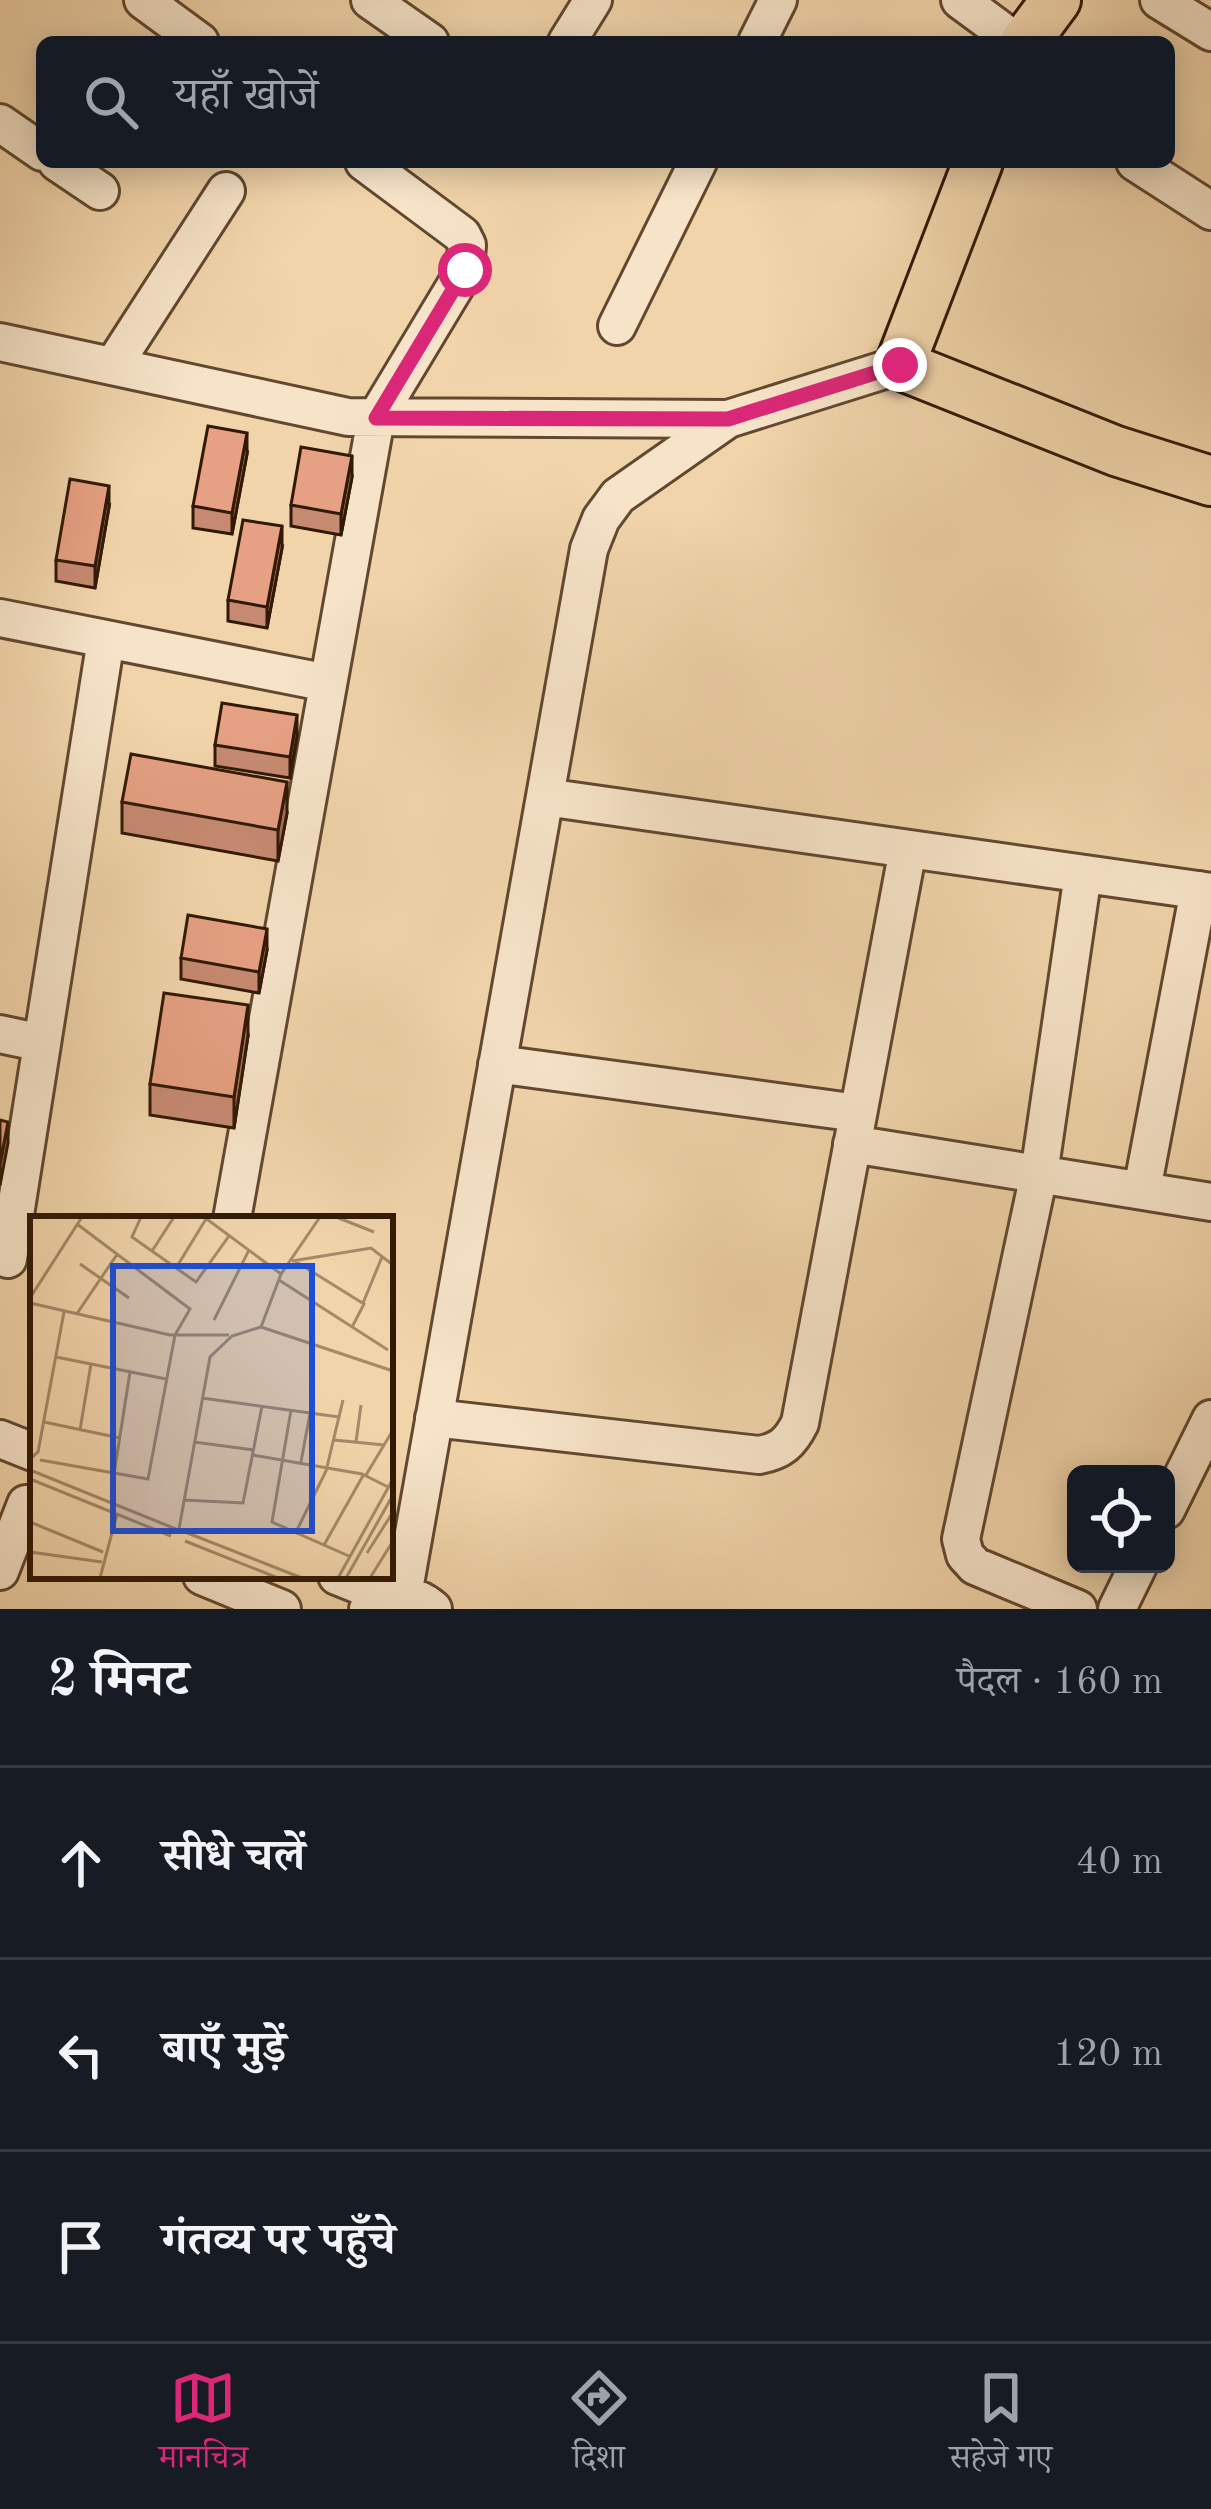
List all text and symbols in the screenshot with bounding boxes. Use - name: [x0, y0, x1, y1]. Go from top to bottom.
- search box: [36, 36, 1175, 168]
- icon: search: [78, 69, 144, 135]
- text: यहाँ खोजें: [174, 75, 318, 120]
- route start: [438, 243, 492, 297]
- route end: [873, 338, 927, 392]
- inset map: [30, 1216, 393, 1579]
- map controls: [1067, 1465, 1175, 1573]
- button: locate: [1067, 1465, 1175, 1573]
- text: 2 मिनट: [48, 1656, 189, 1707]
- text: पैदल · 160 m: [957, 1663, 1163, 1702]
- icon: ahead: [48, 1830, 114, 1896]
- text: सीधे चलें: [162, 1836, 305, 1881]
- text: 40 m: [1076, 1843, 1163, 1882]
- icon: left: [48, 2022, 114, 2088]
- text: बाएँ मुड़ें: [162, 2028, 286, 2073]
- text: 120 m: [1053, 2035, 1163, 2074]
- icon: arrive: [48, 2214, 114, 2280]
- text: गंतव्य पर पहुँचे: [162, 2220, 395, 2265]
- tab: मानचित्र: [159, 2365, 248, 2489]
- tab: दिशा: [566, 2365, 632, 2489]
- tab: सहेजे गए: [949, 2365, 1052, 2489]

